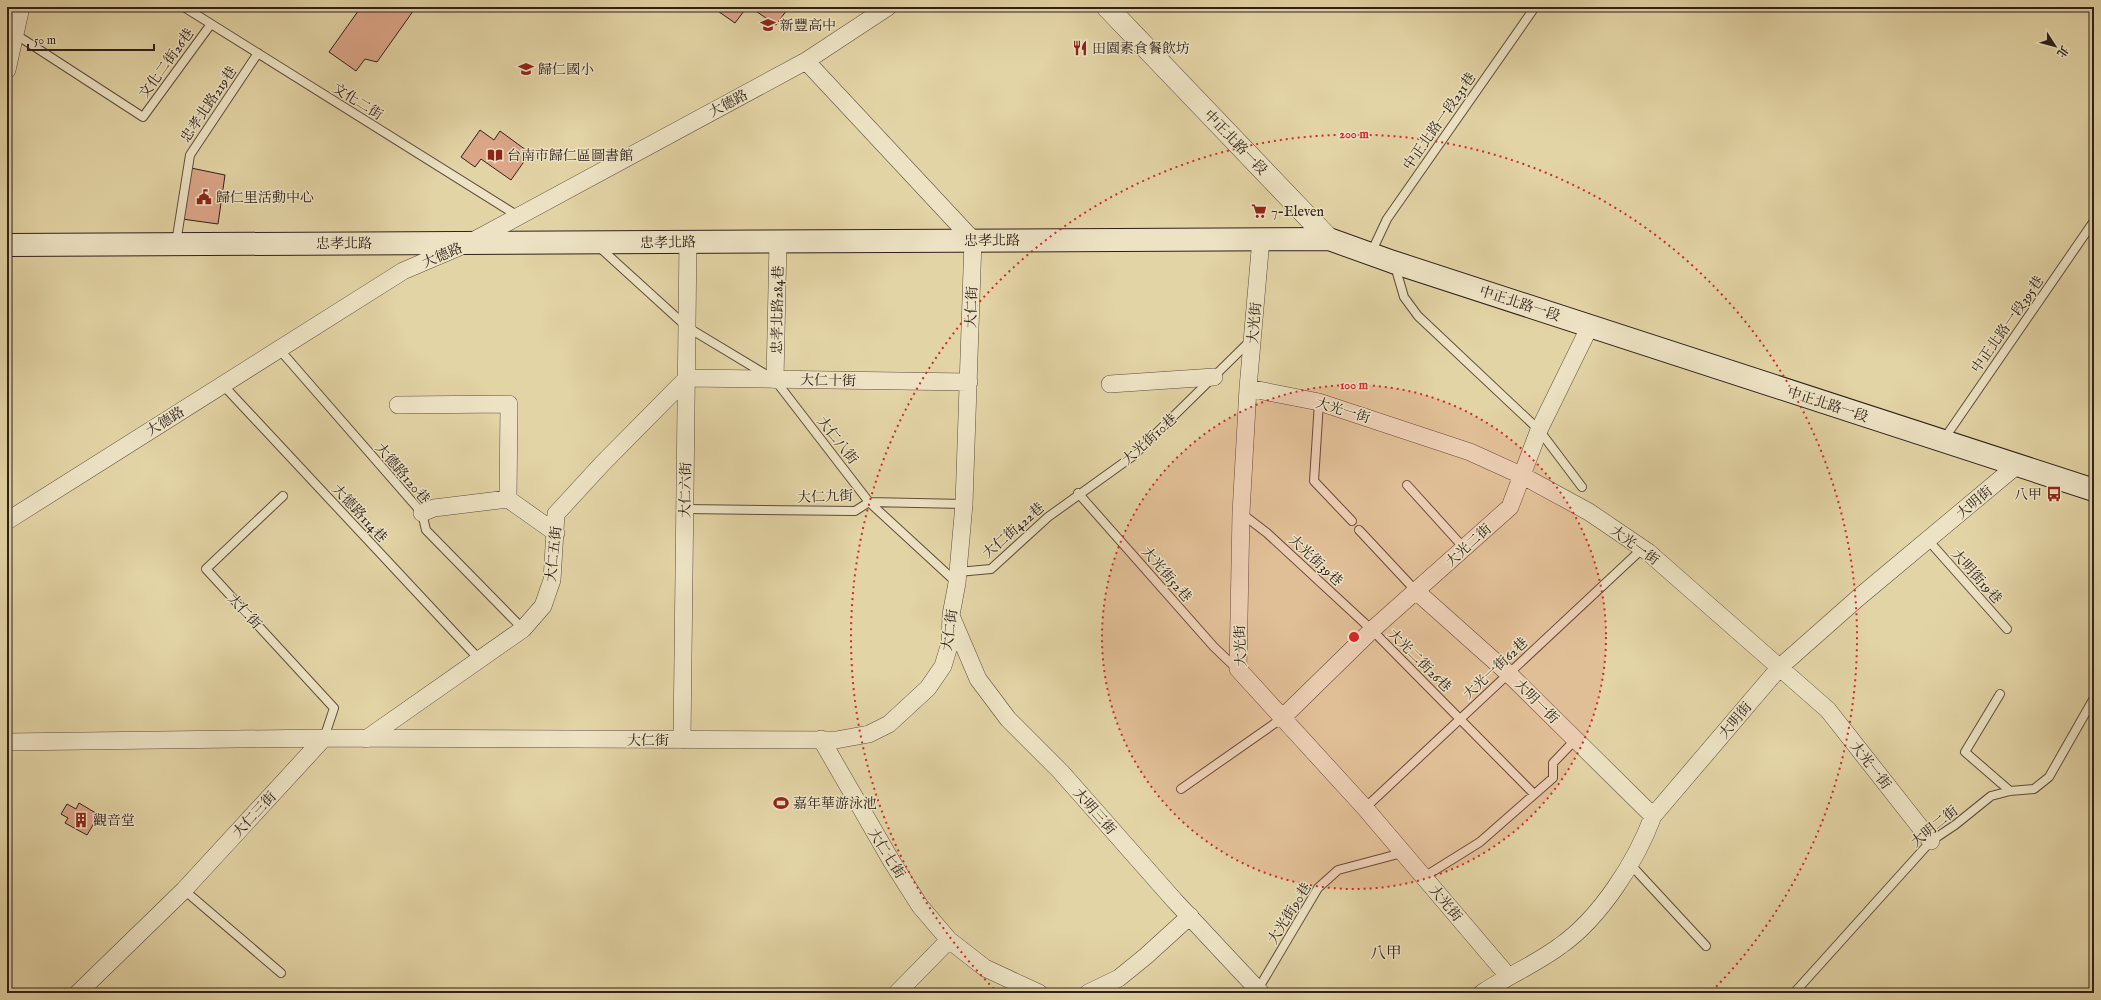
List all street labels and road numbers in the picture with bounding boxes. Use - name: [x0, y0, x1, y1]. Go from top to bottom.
- street label: 文化二街26巷: [135, 25, 198, 102]
- street label: 忠孝北路219巷: [177, 63, 241, 146]
- street label: 中正北路一段231巷: [1399, 69, 1480, 174]
- street label: 文化二街: [329, 79, 386, 124]
- street label: 大德路: [706, 86, 751, 122]
- street label: 中正北路一段: [1200, 106, 1271, 179]
- street label: 忠孝北路: [964, 232, 1020, 250]
- street label: 忠孝北路: [640, 234, 696, 252]
- street label: 忠孝北路: [316, 235, 372, 253]
- street label: 大德路: [420, 239, 465, 272]
- street label: 忠孝北路284巷: [768, 265, 788, 355]
- street label: 中正北路一段395巷: [1968, 273, 2048, 377]
- street label: 中正北路一段: [1477, 282, 1562, 325]
- street label: 大仁街: [962, 286, 982, 328]
- street label: 大光街: [1244, 301, 1266, 345]
- street label: 大仁十街: [800, 372, 856, 390]
- street label: 中正北路一段: [1785, 383, 1870, 426]
- street label: 大光一街: [1313, 394, 1372, 428]
- street label: 大德路: [143, 403, 188, 441]
- street label: 大光街10巷: [1118, 410, 1181, 469]
- street label: 大仁八街: [813, 413, 862, 468]
- street label: 大德路120巷: [371, 440, 434, 508]
- street label: 大仁六街: [677, 462, 695, 518]
- street label: 大德路114巷: [328, 481, 391, 547]
- street label: 大明街: [1953, 482, 1997, 523]
- street label: 大仁九街: [797, 487, 853, 507]
- street label: 大仁街422巷: [979, 499, 1048, 562]
- street label: 大光二街: [1442, 520, 1495, 571]
- street label: 大光一街: [1606, 522, 1662, 570]
- street label: 大仁五街: [542, 525, 566, 583]
- street label: 大光街39巷: [1285, 531, 1346, 590]
- street label: 大光街52巷: [1137, 543, 1195, 606]
- street label: 大明街19巷: [1947, 546, 2005, 608]
- street label: 大仁街: [223, 590, 265, 633]
- street label: 大仁街: [938, 608, 962, 652]
- street label: 大光街: [1231, 625, 1251, 667]
- street label: 大光二街26巷: [1384, 625, 1455, 696]
- street label: 大光一街62巷: [1459, 634, 1532, 703]
- street label: 大明一街: [1510, 676, 1562, 728]
- street label: 大明街: [1715, 699, 1756, 743]
- street label: 大仁街: [627, 732, 669, 750]
- street label: 大光一街: [1846, 738, 1895, 793]
- street label: 大明三街: [1069, 785, 1119, 839]
- street label: 大仁三街: [229, 788, 280, 841]
- street label: 大明二街: [1907, 802, 1962, 851]
- street label: 大仁七街: [864, 825, 909, 882]
- street label: 大光街90巷: [1264, 880, 1316, 948]
- street label: 大光街: [1425, 882, 1466, 926]

